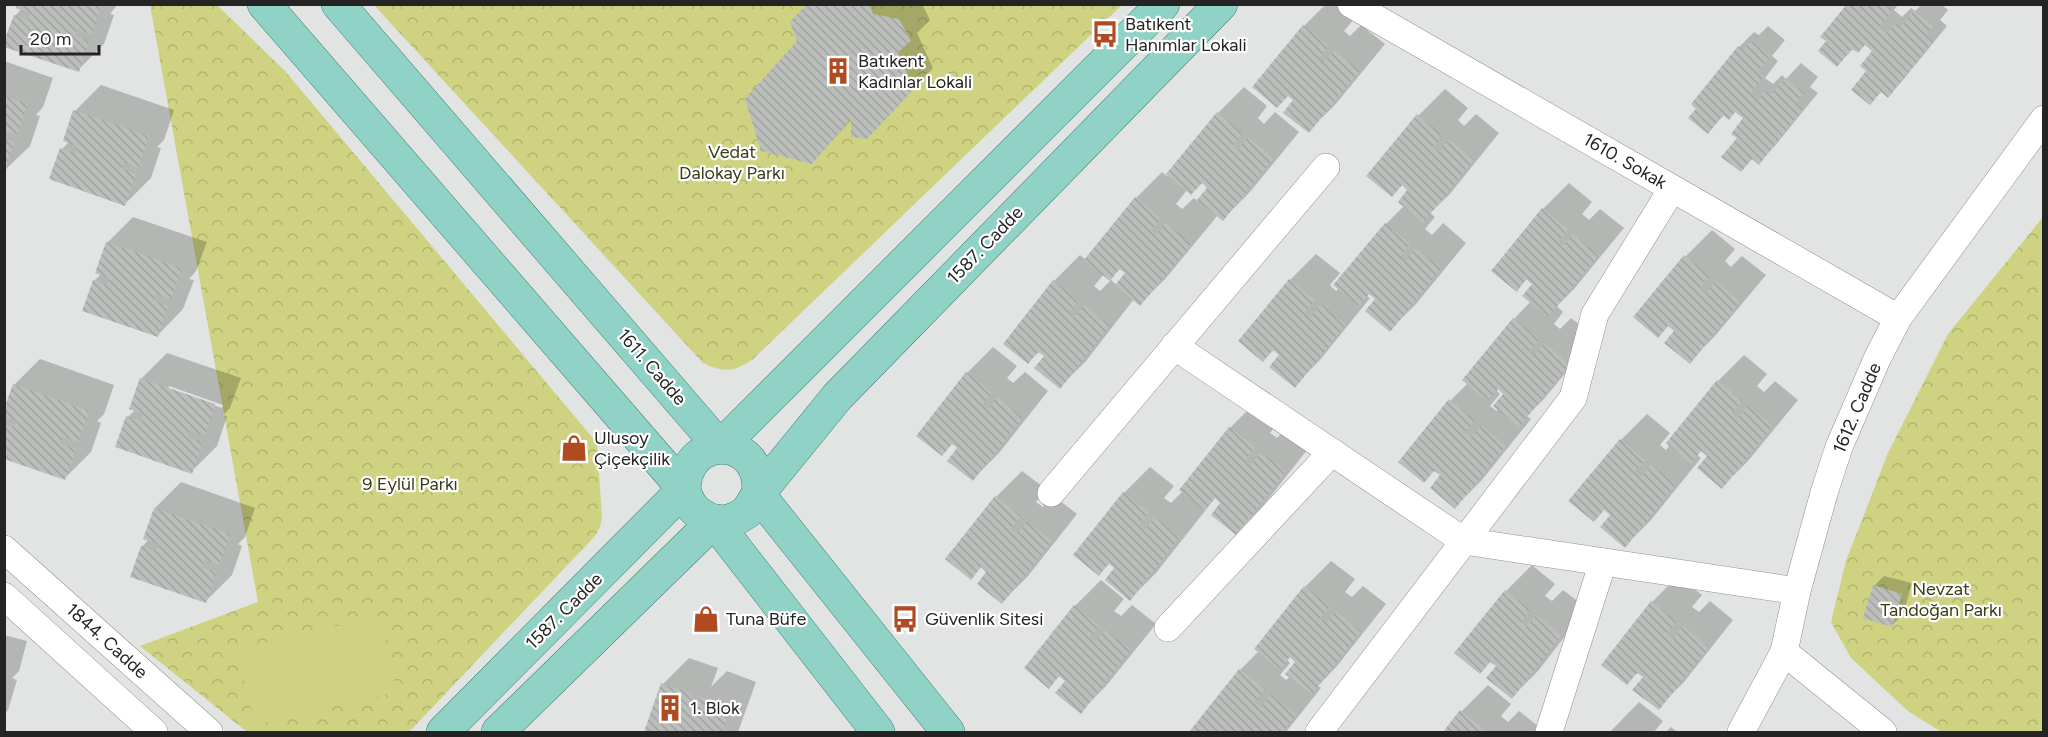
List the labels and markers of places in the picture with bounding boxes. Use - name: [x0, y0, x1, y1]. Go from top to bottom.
- place label: Batıkent Hanımlar Lokali: [1125, 13, 1247, 56]
- bus stop icon: Batıkent Hanımlar Lokali: [1090, 19, 1120, 49]
- place label: Batıkent Kadınlar Lokali: [858, 50, 972, 93]
- building icon: Batıkent Kadınlar Lokali: [823, 56, 853, 86]
- place label: Ulusoy Çiçekçilik: [594, 427, 670, 470]
- shop icon: Ulusoy Çiçekçilik: [559, 433, 589, 463]
- shop icon: Tuna Büfe: [691, 604, 721, 634]
- bus stop icon: Güvenlik Sitesi: [890, 604, 920, 634]
- place label: Tuna Büfe: [726, 608, 806, 630]
- place label: Güvenlik Sitesi: [925, 608, 1043, 630]
- building icon: 1. Blok: [655, 693, 685, 723]
- place label: 1. Blok: [690, 697, 740, 719]

